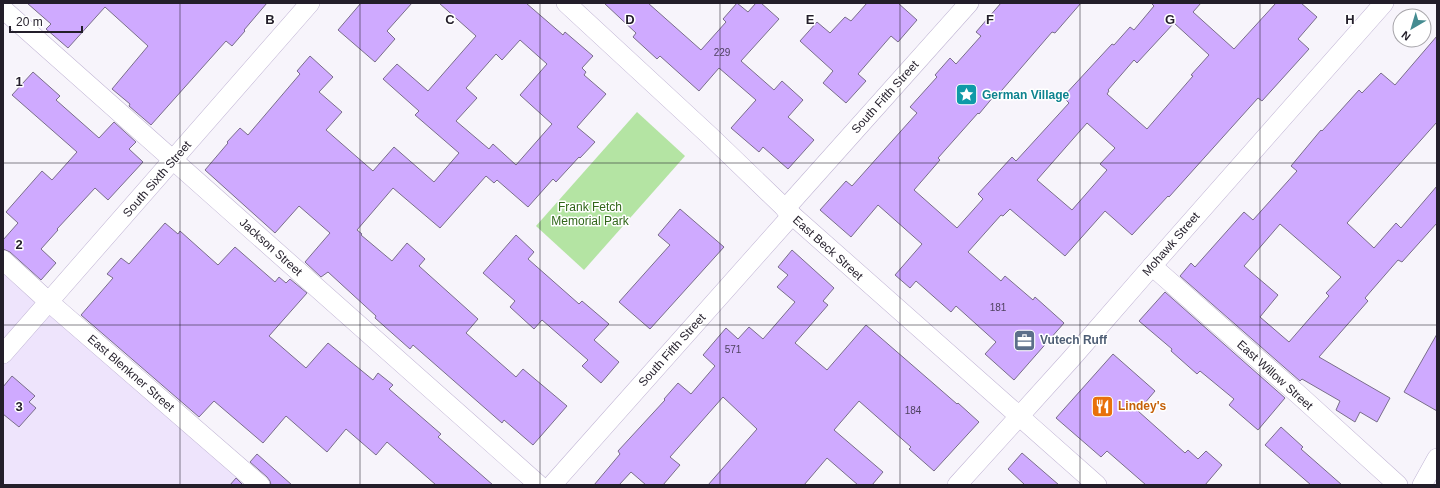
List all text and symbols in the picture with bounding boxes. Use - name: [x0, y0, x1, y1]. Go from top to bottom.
- scale bar: [10, 8, 82, 34]
- north arrow: [1392, 8, 1432, 48]
- text: B: [265, 12, 275, 27]
- text: C: [445, 12, 455, 27]
- text: D: [625, 12, 635, 27]
- text: E: [806, 12, 815, 27]
- text: F: [986, 12, 994, 27]
- text: G: [1165, 12, 1175, 27]
- text: H: [1345, 12, 1355, 27]
- text: 20 m: [16, 15, 43, 29]
- text: N: [1399, 29, 1413, 43]
- house number: 229: [714, 47, 731, 58]
- street label: South Fifth Street: [849, 57, 922, 136]
- text: 1: [15, 74, 23, 89]
- place icon: German Village: [953, 82, 979, 108]
- place label: German Village: [982, 88, 1069, 102]
- street label: South Sixth Street: [120, 137, 194, 220]
- park label: Frank Fetch Memorial Park: [551, 200, 630, 228]
- street label: Mohawk Street: [1139, 209, 1203, 279]
- street label: East Beck Street: [790, 213, 866, 284]
- street label: Jackson Street: [237, 215, 306, 279]
- text: 2: [15, 237, 23, 252]
- house number: 181: [990, 302, 1007, 313]
- street label: South Fifth Street: [636, 310, 709, 389]
- office icon: Vutech Ruff: [1011, 327, 1037, 353]
- street label: East Blenkner Street: [85, 332, 178, 415]
- place label: Vutech Ruff: [1040, 333, 1108, 347]
- street label: East Willow Street: [1234, 337, 1316, 413]
- house number: 571: [725, 344, 742, 355]
- restaurant icon: Lindey's: [1089, 393, 1115, 419]
- text: 3: [15, 399, 23, 414]
- place label: Lindey's: [1118, 399, 1167, 413]
- house number: 184: [905, 405, 922, 416]

